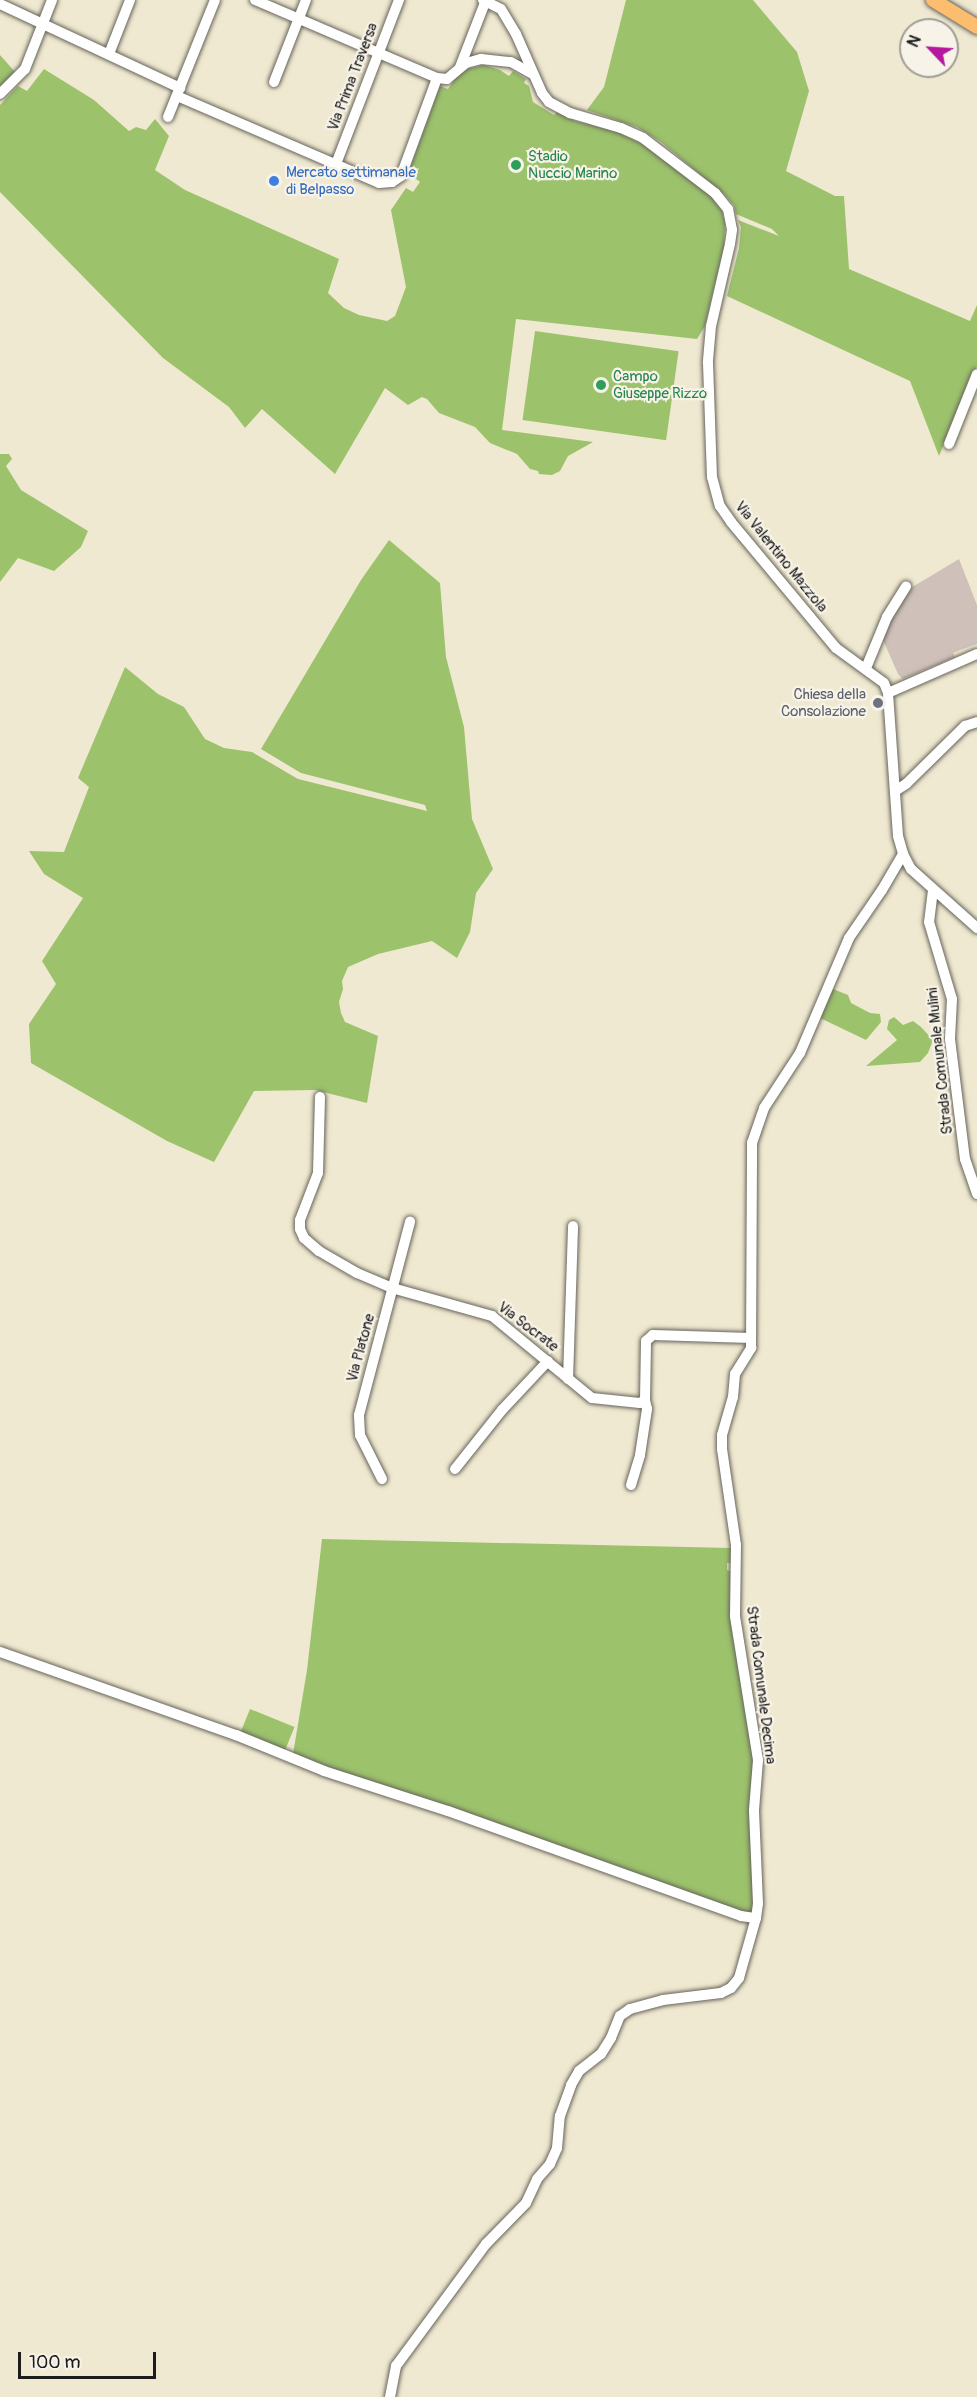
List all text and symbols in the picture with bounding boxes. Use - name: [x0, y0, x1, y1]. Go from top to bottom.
- north arrow: [899, 18, 959, 78]
- street label: Via Prima Traversa: [324, 20, 382, 134]
- text: N: [903, 32, 926, 50]
- place label: Stadio Nuccio Marino: [528, 147, 617, 182]
- marker: Stadio Nuccio Marino: [509, 158, 523, 172]
- place label: Mercato settimanale di Belpasso: [286, 163, 416, 198]
- marker: Mercato settimanale di Belpasso: [267, 174, 281, 188]
- place label: Campo Giuseppe Rizzo: [613, 367, 707, 402]
- marker: Campo Giuseppe Rizzo: [594, 378, 608, 392]
- street label: Via Valentino Mazzola: [731, 498, 831, 616]
- place label: Chiesa della Consolazione: [781, 685, 866, 720]
- marker: Chiesa della Consolazione: [871, 696, 885, 710]
- street label: Strada Comunale Mulini: [923, 987, 957, 1135]
- street label: Via Socrate: [494, 1298, 562, 1356]
- street label: Via Platone: [343, 1312, 379, 1384]
- street label: Strada Comunale Decima: [742, 1605, 780, 1765]
- scale bar: [21, 2340, 159, 2378]
- text: 100 m: [29, 2351, 81, 2374]

